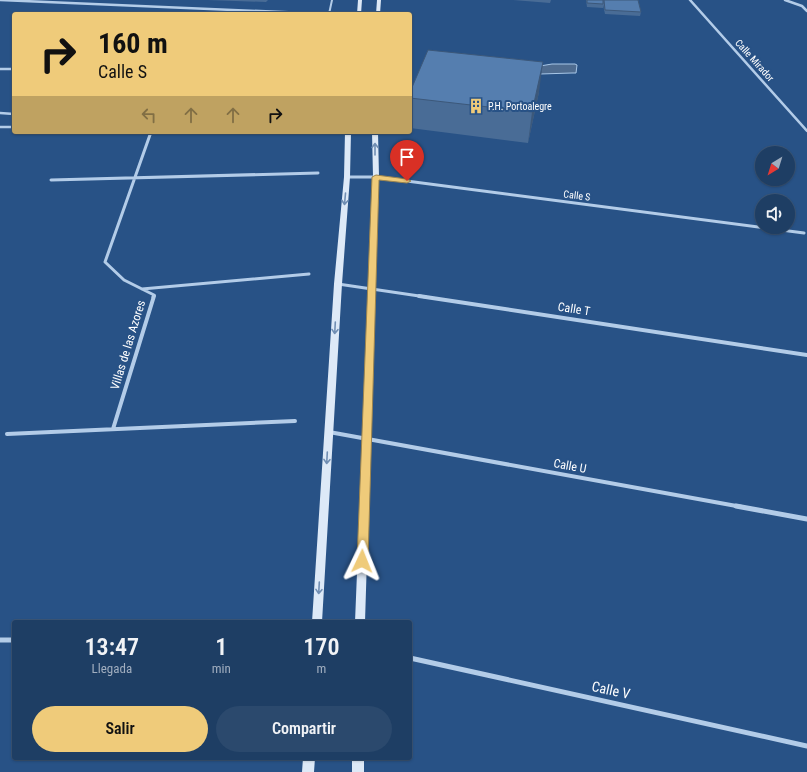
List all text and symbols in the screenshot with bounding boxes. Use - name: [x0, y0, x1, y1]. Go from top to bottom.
- text: 160 m: [98, 27, 168, 60]
- icon: right: [32, 28, 84, 80]
- street label: Calle Mirador: [733, 37, 776, 84]
- text: Calle S: [98, 61, 147, 82]
- building icon: P.H. Portoalegre: [467, 97, 485, 115]
- place label: P.H. Portoalegre: [488, 101, 552, 112]
- icon: left: [138, 104, 160, 126]
- icon: ahead: [180, 104, 202, 126]
- icon: ahead: [222, 104, 244, 126]
- icon: right: [264, 104, 286, 126]
- pin: [390, 140, 424, 181]
- one-way arrow: [371, 143, 379, 156]
- icon: arrive: [396, 146, 418, 168]
- north arrow: [755, 146, 795, 186]
- map controls: [755, 146, 795, 234]
- street label: Calle S: [563, 188, 591, 203]
- one-way arrow: [342, 192, 349, 205]
- button: sound: [755, 194, 795, 234]
- street label: Villas de las Azores: [108, 299, 148, 391]
- street label: Calle T: [557, 300, 591, 318]
- one-way arrow: [331, 322, 339, 335]
- one-way arrow: [324, 451, 331, 464]
- street label: Calle U: [552, 456, 588, 476]
- position arrow: [341, 540, 383, 582]
- one-way arrow: [316, 581, 323, 594]
- text: 13:47: [85, 633, 139, 661]
- text: 1: [215, 633, 227, 661]
- text: 170: [303, 633, 339, 661]
- text: Llegada: [92, 661, 132, 676]
- text: min: [212, 661, 231, 676]
- text: m: [316, 661, 326, 676]
- street label: Calle V: [590, 678, 632, 702]
- button: Salir: [32, 706, 208, 752]
- button: Compartir: [216, 706, 392, 752]

